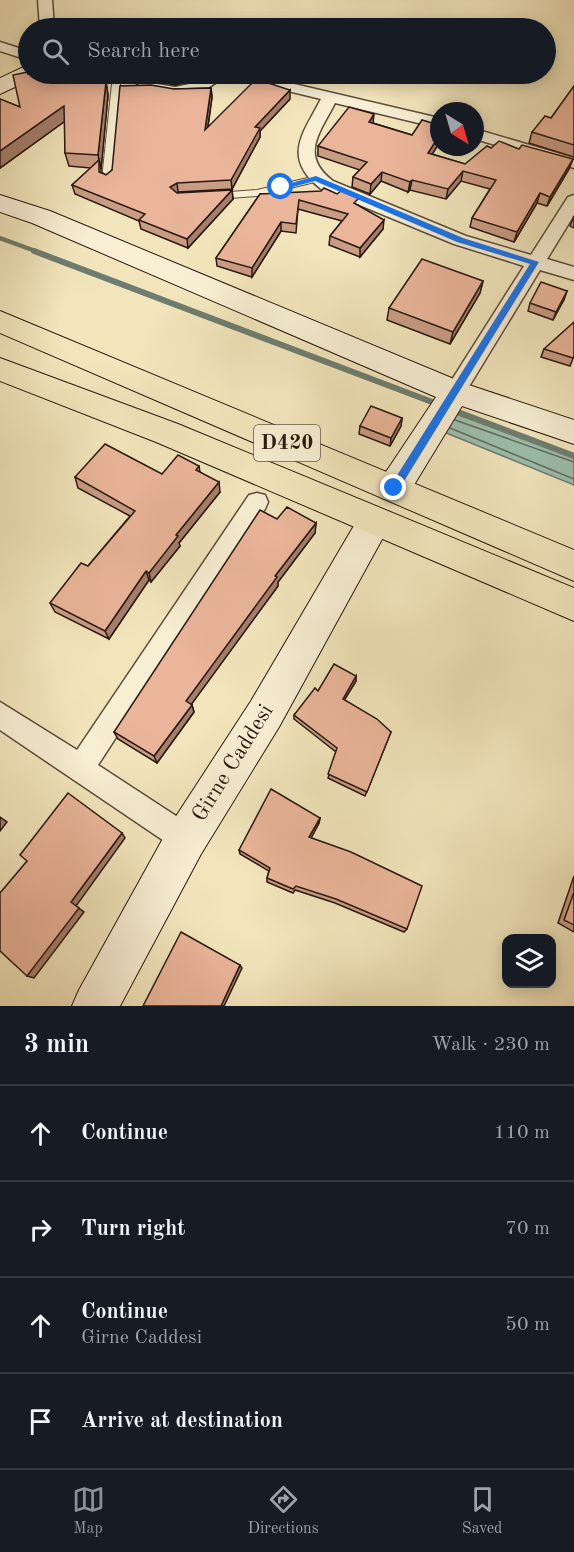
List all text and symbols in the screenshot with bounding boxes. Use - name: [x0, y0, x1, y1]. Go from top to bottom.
- search box: [18, 18, 556, 84]
- icon: search: [39, 35, 72, 68]
- text: Search here: [87, 40, 200, 62]
- north arrow: [430, 102, 484, 156]
- route start: [267, 173, 293, 199]
- road number: D420: [254, 425, 320, 461]
- route end: [380, 474, 406, 500]
- street label: Girne Caddesi: [188, 701, 278, 825]
- map controls: [502, 934, 556, 988]
- button: layers: [502, 934, 556, 988]
- text: 3 min: [24, 1032, 89, 1058]
- text: Walk · 230 m: [431, 1035, 550, 1055]
- icon: ahead: [24, 1117, 57, 1150]
- text: Continue: [81, 1122, 168, 1144]
- text: 110 m: [494, 1123, 550, 1143]
- icon: right: [24, 1213, 57, 1246]
- text: Turn right: [81, 1218, 185, 1240]
- text: 70 m: [505, 1219, 550, 1239]
- text: Continue: [81, 1301, 168, 1323]
- icon: ahead: [24, 1309, 57, 1342]
- text: 50 m: [505, 1315, 550, 1335]
- text: Girne Caddesi: [81, 1328, 202, 1348]
- icon: arrive: [24, 1405, 57, 1438]
- text: Arrive at destination: [81, 1410, 283, 1432]
- tab: Map: [72, 1483, 105, 1539]
- tab: Directions: [248, 1483, 319, 1539]
- tab: Saved: [462, 1483, 502, 1539]

